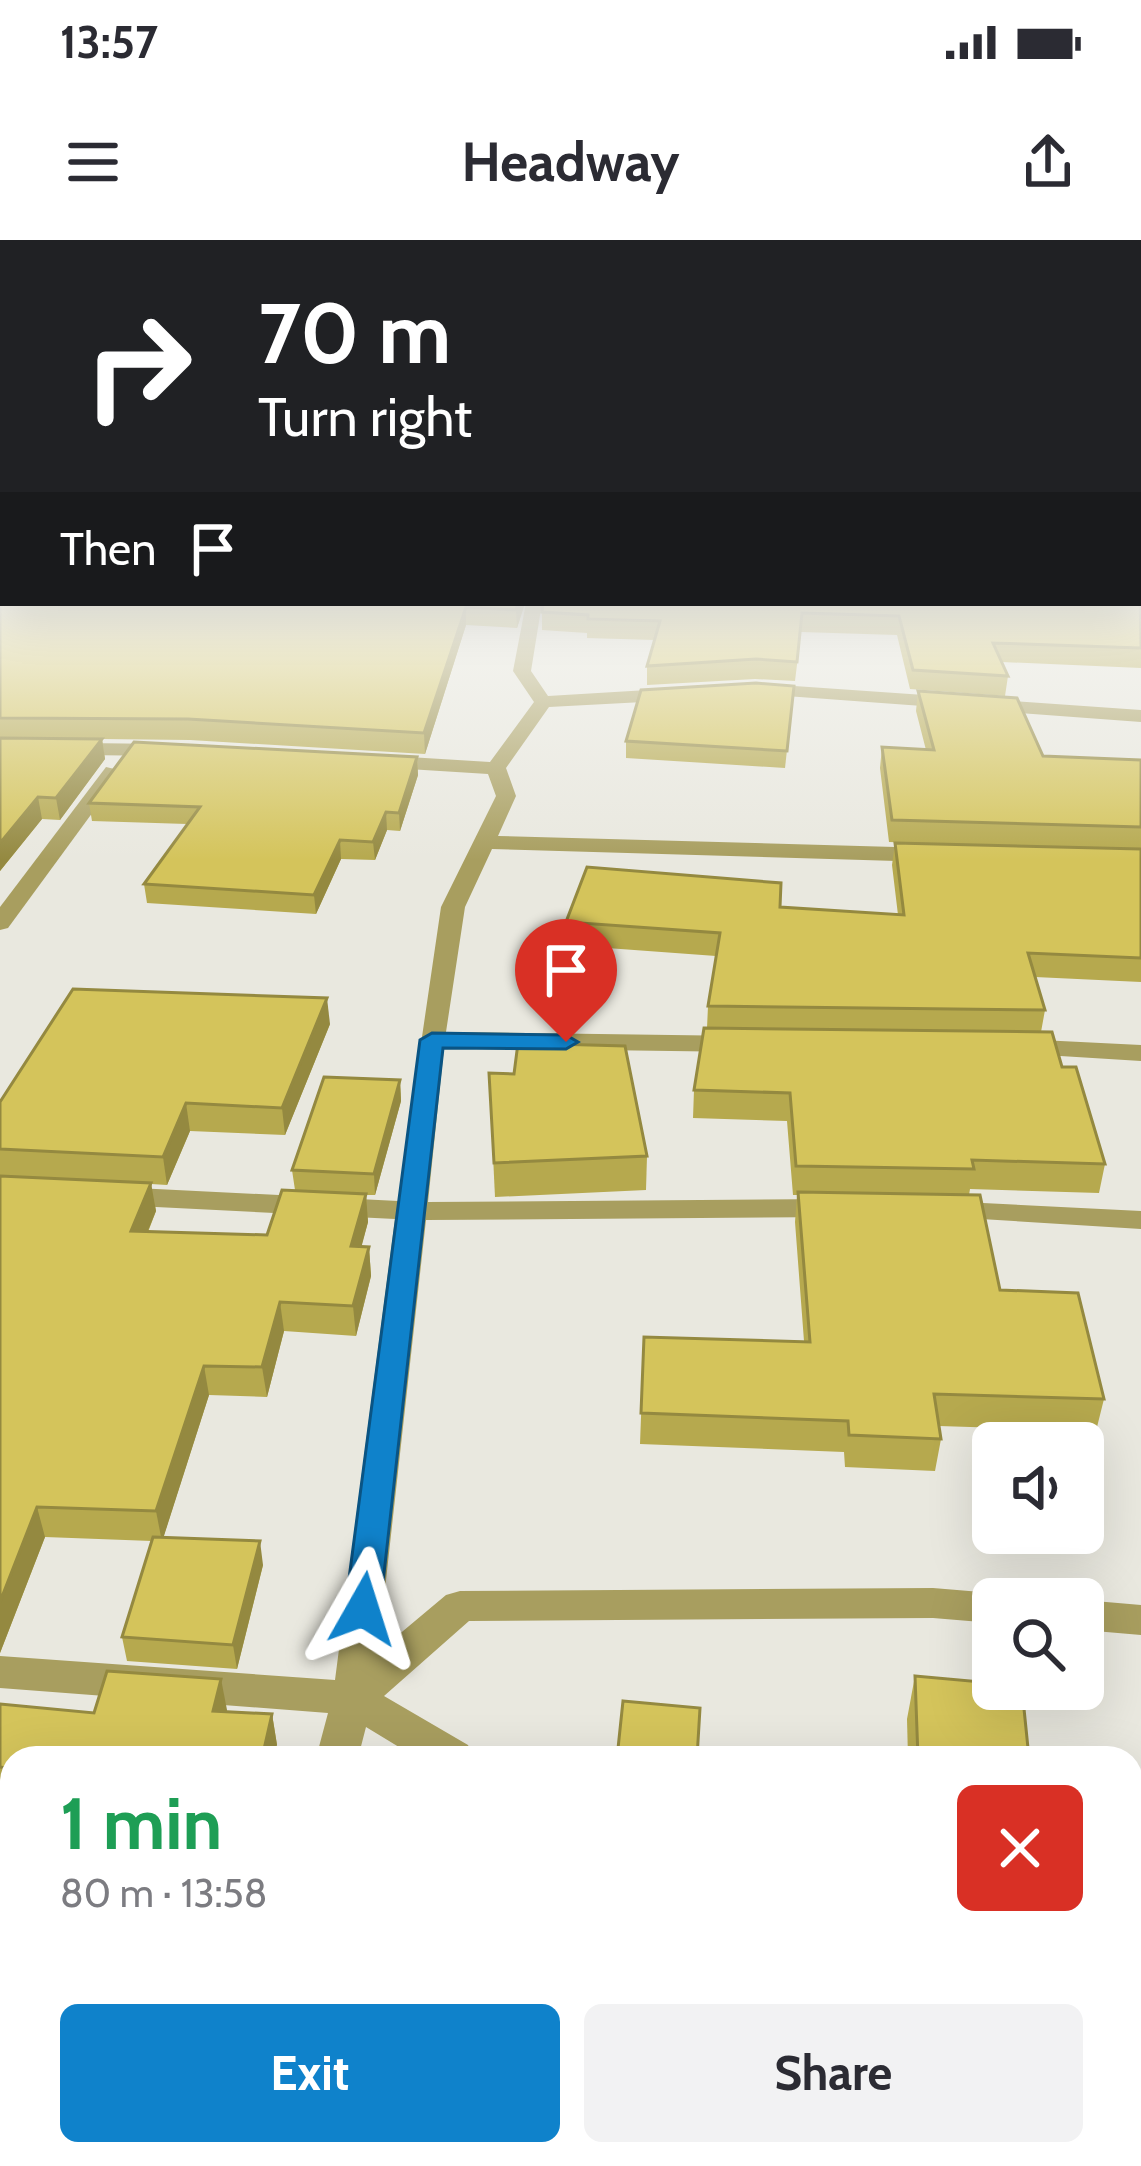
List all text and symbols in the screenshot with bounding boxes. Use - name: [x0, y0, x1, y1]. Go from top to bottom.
- text: 13:57: [60, 15, 158, 69]
- icon: menu: [60, 129, 126, 195]
- text: Headway: [462, 129, 679, 195]
- icon: share: [1015, 129, 1081, 195]
- text: 70 m: [258, 282, 451, 384]
- icon: right: [60, 288, 216, 444]
- text: Turn right: [258, 384, 472, 450]
- icon: arrive: [180, 516, 246, 582]
- text: Then: [60, 522, 156, 576]
- pin: [515, 919, 617, 1042]
- icon: arrive: [533, 937, 599, 1003]
- map controls: [972, 1422, 1104, 1710]
- button: sound: [972, 1422, 1104, 1554]
- position arrow: [300, 1546, 426, 1672]
- button: search: [972, 1578, 1104, 1710]
- text: 1 min: [60, 1780, 222, 1867]
- button: close: [957, 1785, 1083, 1911]
- text: 80 m · 13:58: [60, 1869, 267, 1917]
- button: Exit: [60, 2004, 560, 2142]
- button: Share: [584, 2004, 1083, 2142]

